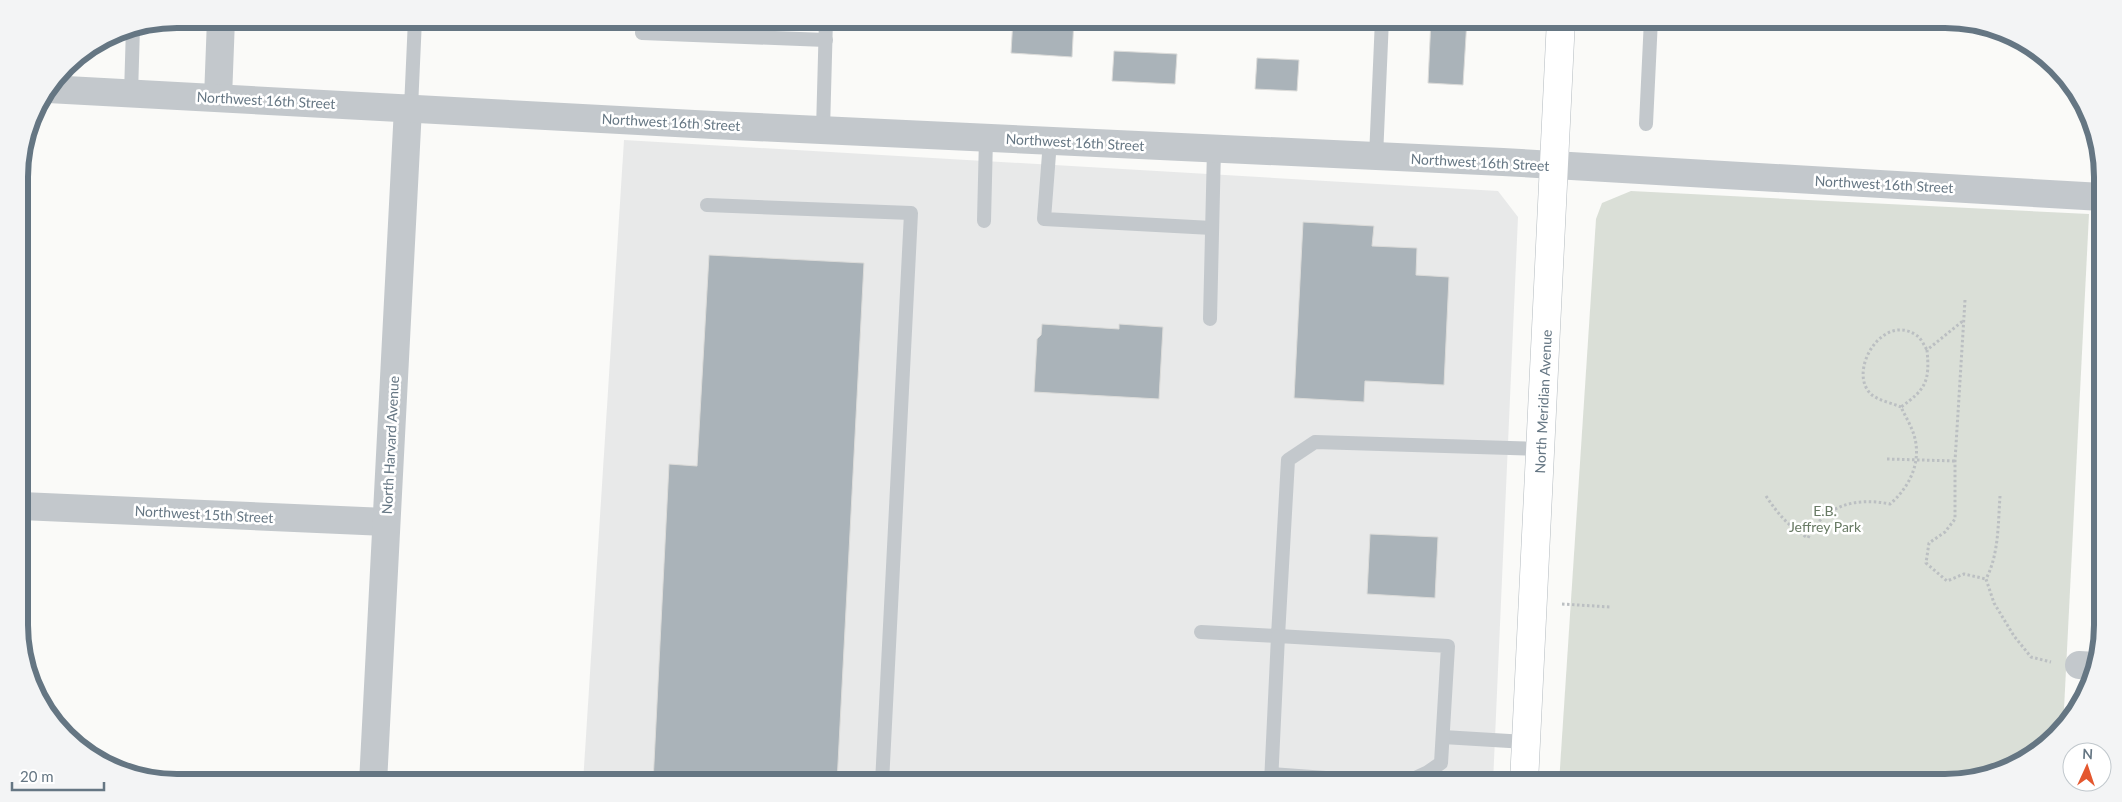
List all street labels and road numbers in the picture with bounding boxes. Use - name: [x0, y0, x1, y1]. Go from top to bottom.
- street label: Northwest 16th Street: [196, 88, 336, 112]
- street label: Northwest 16th Street: [601, 110, 741, 134]
- street label: Northwest 16th Street: [1005, 130, 1145, 154]
- street label: Northwest 16th Street: [1410, 150, 1550, 174]
- street label: Northwest 16th Street: [1814, 172, 1954, 196]
- street label: North Meridian Avenue: [1531, 329, 1554, 474]
- street label: North Harvard Avenue: [378, 375, 402, 515]
- street label: Northwest 15th Street: [134, 502, 274, 526]

